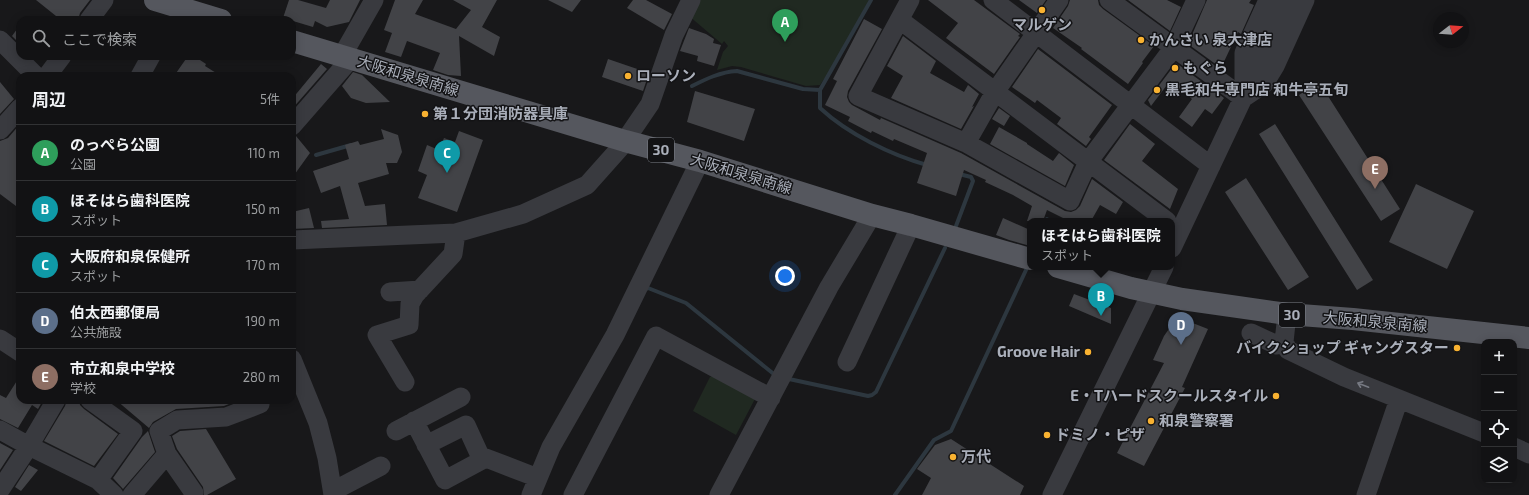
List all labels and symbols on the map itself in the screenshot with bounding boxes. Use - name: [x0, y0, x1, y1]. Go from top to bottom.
- marker: マルゲン: [1037, 5, 1047, 15]
- pin: A: [772, 9, 798, 42]
- north arrow: [1433, 12, 1469, 48]
- place label: マルゲン: [1012, 15, 1072, 33]
- place label: かんさい 泉大津店: [1149, 30, 1272, 48]
- marker: かんさい 泉大津店: [1136, 35, 1146, 45]
- street label: 大阪和泉泉南線: [355, 51, 461, 99]
- place label: もぐら: [1183, 58, 1228, 76]
- marker: もぐら: [1170, 63, 1180, 73]
- place label: ローソン: [636, 66, 696, 84]
- marker: ローソン: [623, 71, 633, 81]
- place label: 黒毛和牛専門店 和牛亭五旬: [1165, 80, 1348, 98]
- marker: 黒毛和牛専門店 和牛亭五旬: [1152, 85, 1162, 95]
- place label: 第１分団消防器具庫: [433, 104, 568, 122]
- marker: 第１分団消防器具庫: [420, 109, 430, 119]
- road number: 30: [648, 138, 674, 162]
- pin: C: [434, 140, 460, 173]
- street label: 大阪和泉泉南線: [688, 149, 794, 197]
- pin: E: [1362, 156, 1388, 189]
- your location: [775, 266, 795, 286]
- pin: B: [1088, 283, 1114, 316]
- road number: 30: [1279, 303, 1305, 327]
- street label: 大阪和泉泉南線: [1322, 307, 1428, 335]
- pin: D: [1168, 312, 1194, 345]
- place label: バイクショップ ギャングスター: [1236, 338, 1449, 356]
- place label: Groove Hair: [997, 342, 1081, 360]
- marker: バイクショップ ギャングスター: [1452, 343, 1462, 353]
- marker: Groove Hair: [1083, 347, 1093, 357]
- one-way arrow: [1358, 380, 1370, 388]
- place label: E・Tハードスクールスタイル: [1070, 386, 1268, 404]
- marker: E・Tハードスクールスタイル: [1271, 391, 1281, 401]
- place label: 和泉警察署: [1159, 411, 1234, 429]
- marker: 和泉警察署: [1146, 416, 1156, 426]
- place label: ドミノ・ピザ: [1055, 425, 1145, 443]
- marker: ドミノ・ピザ: [1042, 430, 1052, 440]
- place label: 万代: [961, 447, 991, 465]
- marker: 万代: [948, 452, 958, 462]

